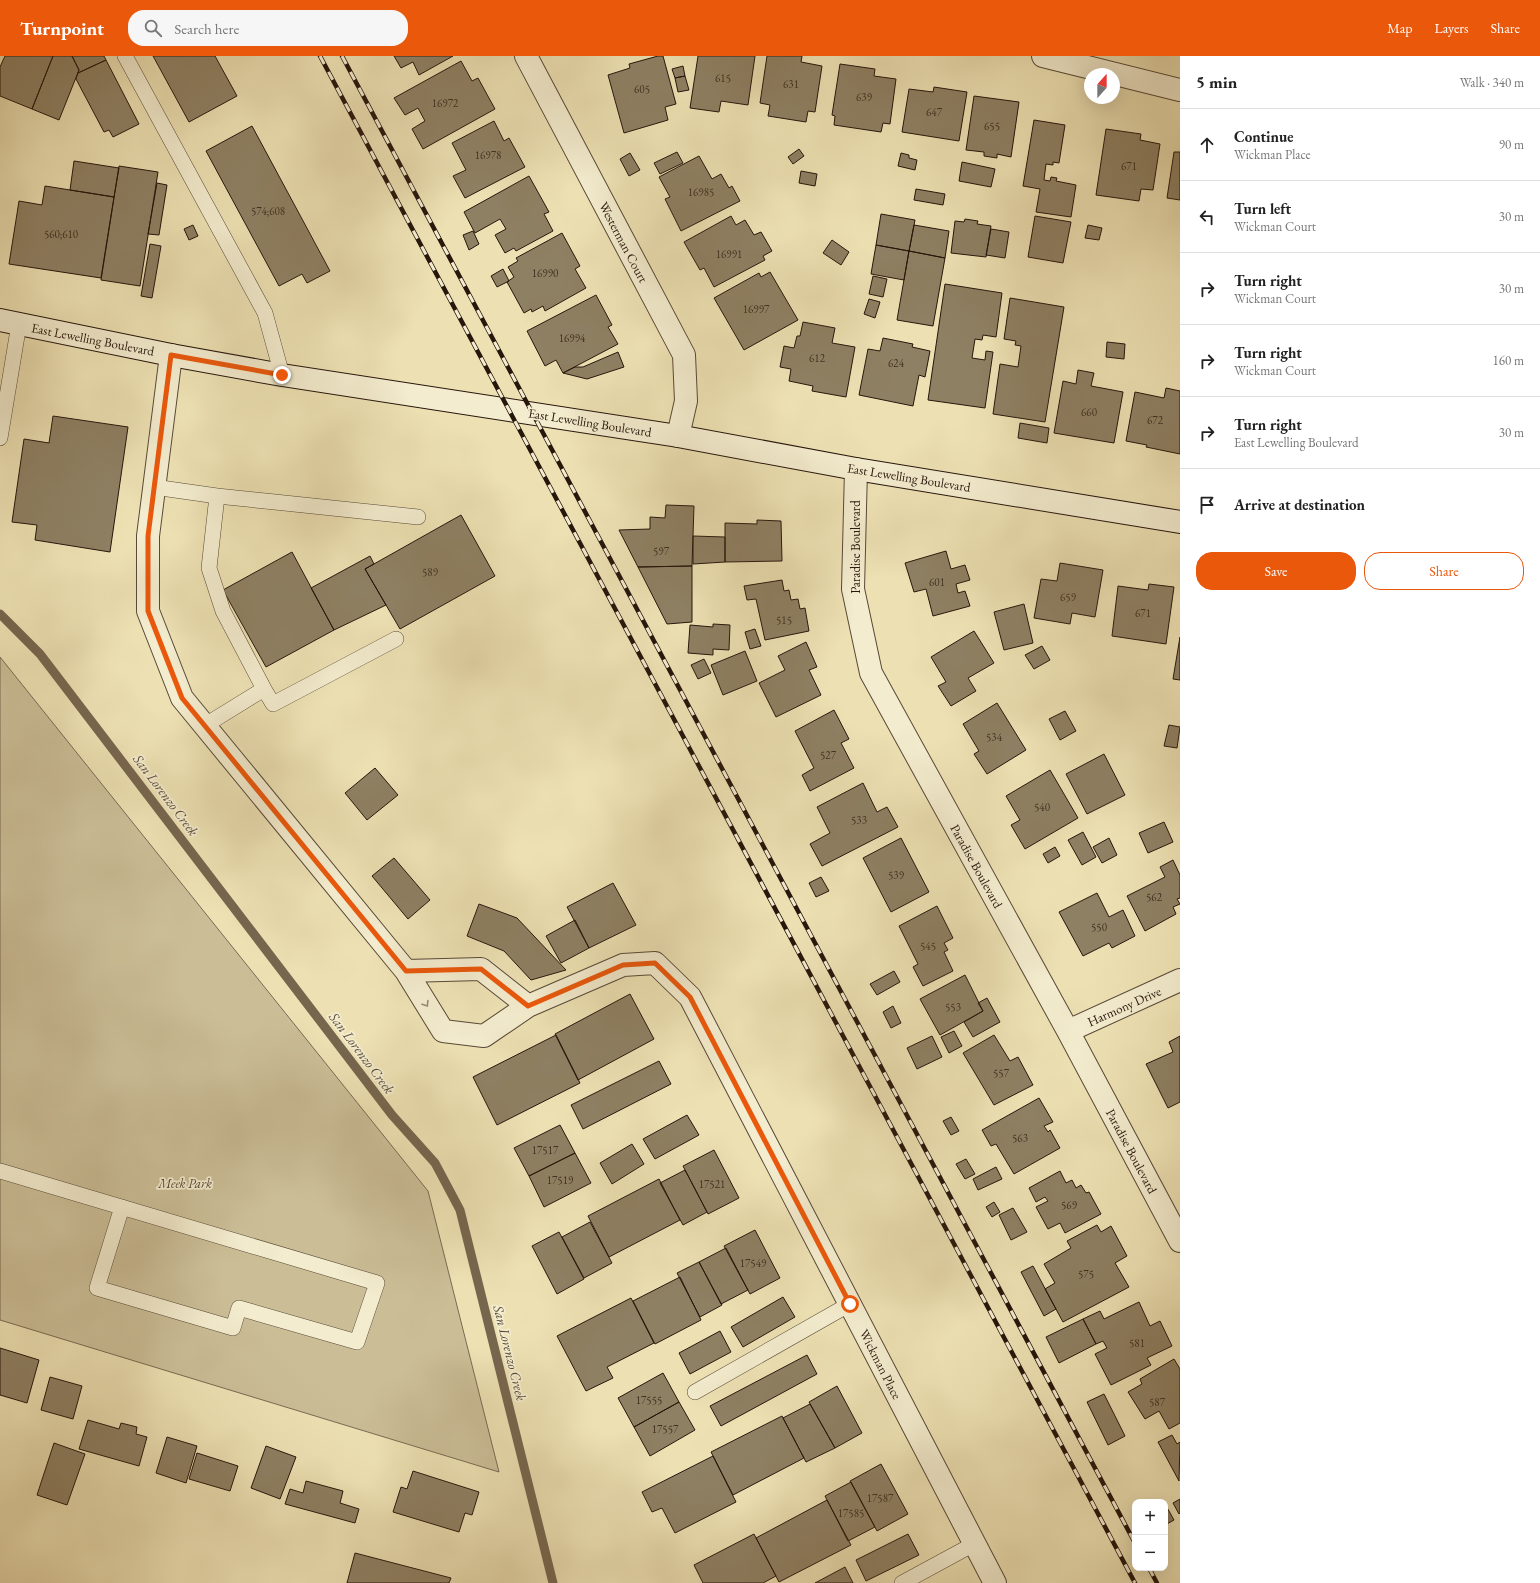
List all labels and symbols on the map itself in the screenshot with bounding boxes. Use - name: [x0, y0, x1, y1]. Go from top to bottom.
- north arrow: [1084, 68, 1120, 104]
- house number: 615: [715, 71, 731, 85]
- house number: 631: [783, 77, 799, 91]
- house number: 605: [634, 82, 650, 96]
- house number: 639: [856, 90, 873, 104]
- house number: 16972: [432, 96, 459, 110]
- house number: 647: [926, 105, 943, 119]
- house number: 655: [984, 119, 1000, 133]
- house number: 16978: [475, 148, 501, 162]
- house number: 671: [1121, 159, 1137, 173]
- house number: 16985: [688, 185, 714, 199]
- street label: Westerman Court: [595, 199, 652, 286]
- house number: 574;608: [251, 204, 285, 218]
- house number: 560;610: [44, 227, 78, 241]
- house number: 16991: [716, 247, 742, 261]
- house number: 16990: [532, 266, 558, 280]
- house number: 16997: [743, 302, 770, 316]
- street label: East Lewelling Boulevard: [30, 319, 156, 360]
- house number: 16994: [559, 331, 586, 345]
- house number: 612: [809, 351, 826, 365]
- house number: 624: [888, 356, 905, 370]
- route end: [273, 366, 291, 384]
- street label: East Lewelling Boulevard: [527, 404, 653, 441]
- house number: 660: [1081, 405, 1097, 419]
- house number: 672: [1147, 413, 1164, 427]
- street label: East Lewelling Boulevard: [846, 459, 972, 496]
- street label: Paradise Boulevard: [847, 500, 864, 594]
- house number: 597: [653, 544, 670, 558]
- house number: 589: [422, 565, 439, 579]
- house number: 601: [929, 575, 945, 589]
- house number: 659: [1060, 590, 1077, 604]
- house number: 671: [1135, 606, 1151, 620]
- house number: 515: [776, 613, 792, 627]
- house number: 534: [986, 730, 1003, 744]
- house number: 527: [820, 748, 837, 762]
- water label: San Lorenzo Creek: [129, 750, 203, 840]
- house number: 540: [1034, 800, 1050, 814]
- house number: 533: [851, 813, 867, 827]
- street label: Paradise Boulevard: [946, 821, 1007, 912]
- house number: 539: [888, 868, 905, 882]
- house number: 562: [1146, 890, 1163, 904]
- house number: 550: [1091, 920, 1107, 934]
- house number: 545: [920, 939, 936, 953]
- street label: Harmony Drive: [1085, 983, 1164, 1030]
- one-way arrow: [421, 1000, 429, 1007]
- house number: 553: [945, 1000, 961, 1014]
- water label: San Lorenzo Creek: [325, 1008, 399, 1098]
- house number: 557: [993, 1066, 1010, 1080]
- street label: Paradise Boulevard: [1102, 1106, 1161, 1197]
- house number: 563: [1012, 1131, 1028, 1145]
- house number: 17517: [532, 1143, 559, 1157]
- house number: 17519: [547, 1173, 574, 1187]
- park label: Meek Park: [157, 1175, 212, 1192]
- house number: 17521: [699, 1177, 725, 1191]
- house number: 569: [1061, 1198, 1078, 1212]
- house number: 17549: [740, 1256, 767, 1270]
- house number: 575: [1078, 1267, 1094, 1281]
- route start: [841, 1295, 859, 1313]
- water label: San Lorenzo Creek: [489, 1302, 531, 1403]
- street label: Wickman Place: [856, 1326, 906, 1402]
- house number: 581: [1129, 1336, 1145, 1350]
- house number: 17555: [636, 1393, 662, 1407]
- house number: 587: [1149, 1395, 1166, 1409]
- house number: 17557: [652, 1422, 679, 1436]
- house number: 17587: [867, 1491, 894, 1505]
- house number: 17585: [838, 1506, 864, 1520]

